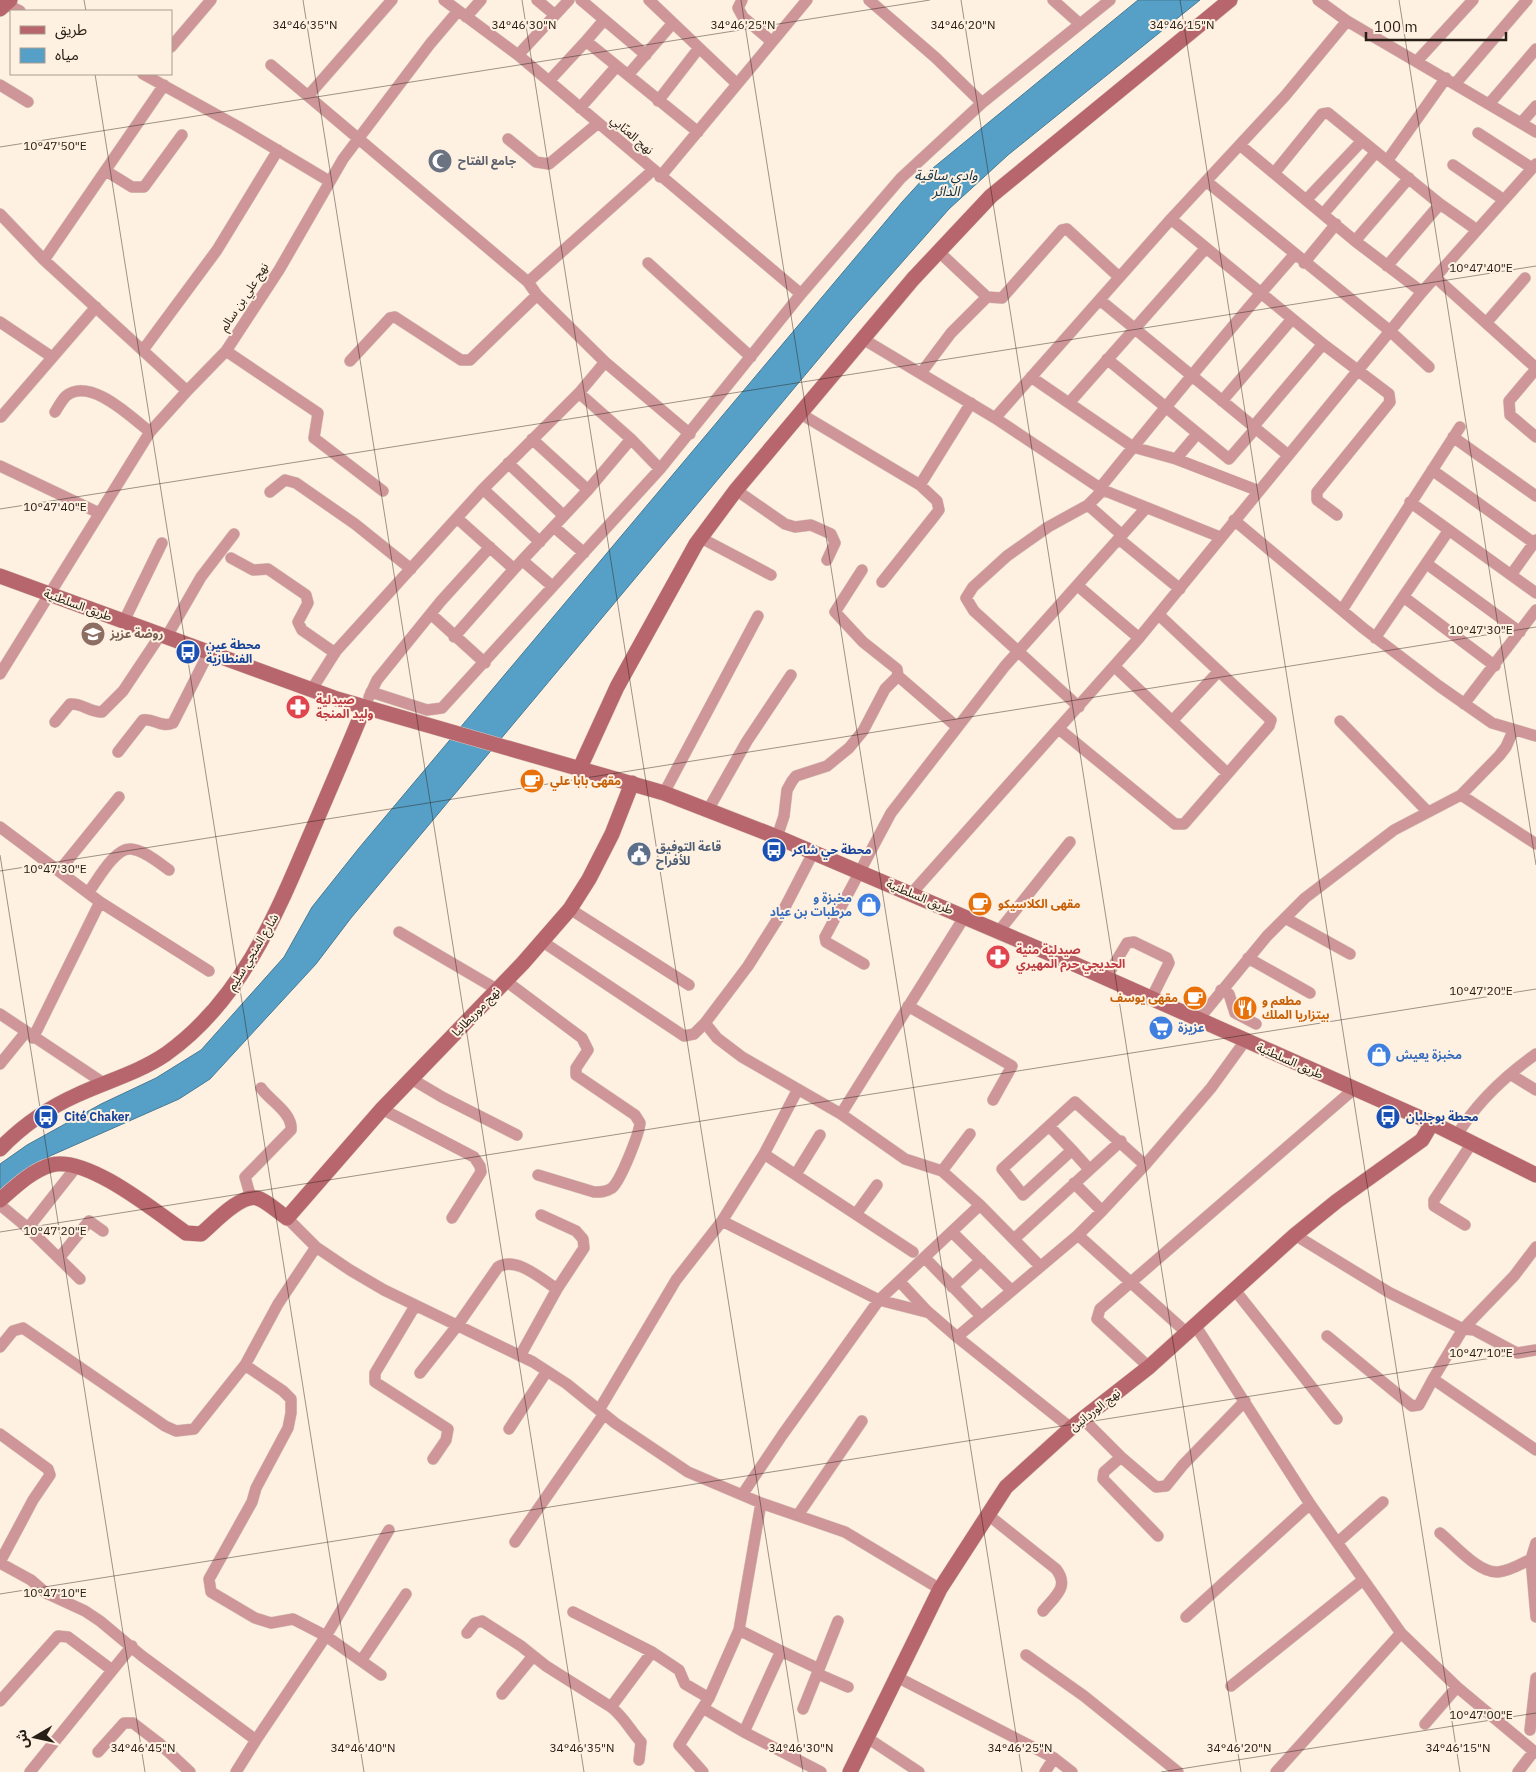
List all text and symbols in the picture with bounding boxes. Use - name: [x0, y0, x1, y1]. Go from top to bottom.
- legend: [10, 10, 172, 75]
- scale bar: [1366, 10, 1506, 42]
- text: 34°46'35"N: [272, 17, 338, 32]
- text: 34°46'30"N: [491, 17, 557, 32]
- text: 34°46'25"N: [710, 17, 776, 32]
- text: 34°46'20"N: [930, 17, 996, 32]
- text: 34°46'15"N: [1149, 17, 1215, 32]
- text: 100 m: [1374, 17, 1418, 36]
- text: طريق: [55, 20, 87, 40]
- text: مياه: [55, 45, 79, 64]
- street label: نهج العنّابي: [606, 112, 657, 159]
- text: 10°47'50"E: [23, 138, 87, 153]
- mosque icon: جامع الفتاح: [427, 148, 453, 174]
- place label: جامع الفتاح: [458, 153, 517, 170]
- water label: وادي ساقية الدائر: [914, 166, 978, 200]
- street label: نهج علي بن سالم: [216, 260, 274, 335]
- text: 10°47'40"E: [1449, 260, 1513, 275]
- text: 10°47'40"E: [23, 499, 87, 514]
- street label: طريق السلطنية: [42, 585, 114, 625]
- school or university icon: روضة عزيز: [80, 621, 106, 647]
- text: 10°47'30"E: [1449, 622, 1513, 637]
- place label: روضة عزيز: [109, 626, 164, 641]
- place label: محطة عين الفنطازية: [206, 637, 261, 666]
- bus stop icon: محطة عين الفنطازية: [175, 639, 201, 665]
- place label: صيدلية وليد المنجة: [316, 692, 374, 721]
- pharmacy icon: صيدلية وليد المنجة: [285, 694, 311, 720]
- cafe icon: مقهى بابا علي: [519, 768, 545, 794]
- place label: مقهى بابا علي: [550, 773, 621, 791]
- bus stop icon: محطة حي شاكر: [761, 837, 787, 863]
- place label: قاعة التوفيق للأفراح: [656, 839, 721, 870]
- public building icon: قاعة التوفيق للأفراح: [626, 841, 652, 867]
- place label: محطة حي شاكر: [791, 842, 872, 860]
- text: 10°47'30"E: [23, 861, 87, 876]
- street label: طريق السلطنية: [884, 876, 956, 918]
- place label: مخبزة و مرطبات بن عياد: [770, 890, 852, 919]
- cafe icon: مقهى الكلاسيكو: [967, 891, 993, 917]
- shop icon: مخبزة و مرطبات بن عياد: [856, 892, 882, 918]
- place label: مقهى الكلاسيكو: [998, 896, 1080, 911]
- street label: شارع المنجي سليم: [224, 911, 284, 994]
- place label: صيدلية منية الحديجي حرم المهيري: [1016, 942, 1125, 974]
- pharmacy icon: صيدلية منية الحديجي حرم المهيري: [985, 944, 1011, 970]
- text: 10°47'20"E: [1449, 983, 1513, 998]
- street label: نهج موريطانيا: [448, 984, 504, 1041]
- cafe icon: مقهى يوسف: [1182, 985, 1208, 1011]
- place label: مقهى يوسف: [1110, 990, 1178, 1005]
- place label: مطعم و بيتزاريا الملك: [1262, 993, 1330, 1022]
- restaurant icon: مطعم و بيتزاريا الملك: [1232, 995, 1258, 1021]
- supermarket icon: عزيزة: [1148, 1015, 1174, 1041]
- place label: عزيزة: [1178, 1020, 1205, 1035]
- street label: طريق السلطنية: [1254, 1039, 1326, 1083]
- shop icon: مخبزة يعيش: [1366, 1042, 1392, 1068]
- place label: مخبزة يعيش: [1396, 1047, 1462, 1062]
- bus stop icon: Cité Chaker: [33, 1104, 59, 1130]
- bus stop icon: محطة بوجلبان: [1375, 1104, 1401, 1130]
- place label: Cité Chaker: [64, 1109, 130, 1124]
- place label: محطة بوجلبان: [1406, 1109, 1479, 1124]
- text: 10°47'20"E: [23, 1223, 87, 1238]
- text: 10°47'10"E: [1449, 1345, 1513, 1360]
- street label: نهج الوردانين: [1066, 1385, 1124, 1436]
- text: 10°47'10"E: [23, 1585, 87, 1600]
- text: 10°47'00"E: [1449, 1707, 1513, 1722]
- north arrow: [10, 1712, 60, 1762]
- text: ش: [12, 1728, 33, 1750]
- text: 34°46'45"N: [110, 1740, 176, 1755]
- text: 34°46'40"N: [330, 1740, 396, 1755]
- text: 34°46'35"N: [549, 1740, 615, 1755]
- text: 34°46'30"N: [768, 1740, 834, 1755]
- text: 34°46'25"N: [987, 1740, 1053, 1755]
- text: 34°46'20"N: [1206, 1740, 1272, 1755]
- text: 34°46'15"N: [1425, 1740, 1491, 1755]

